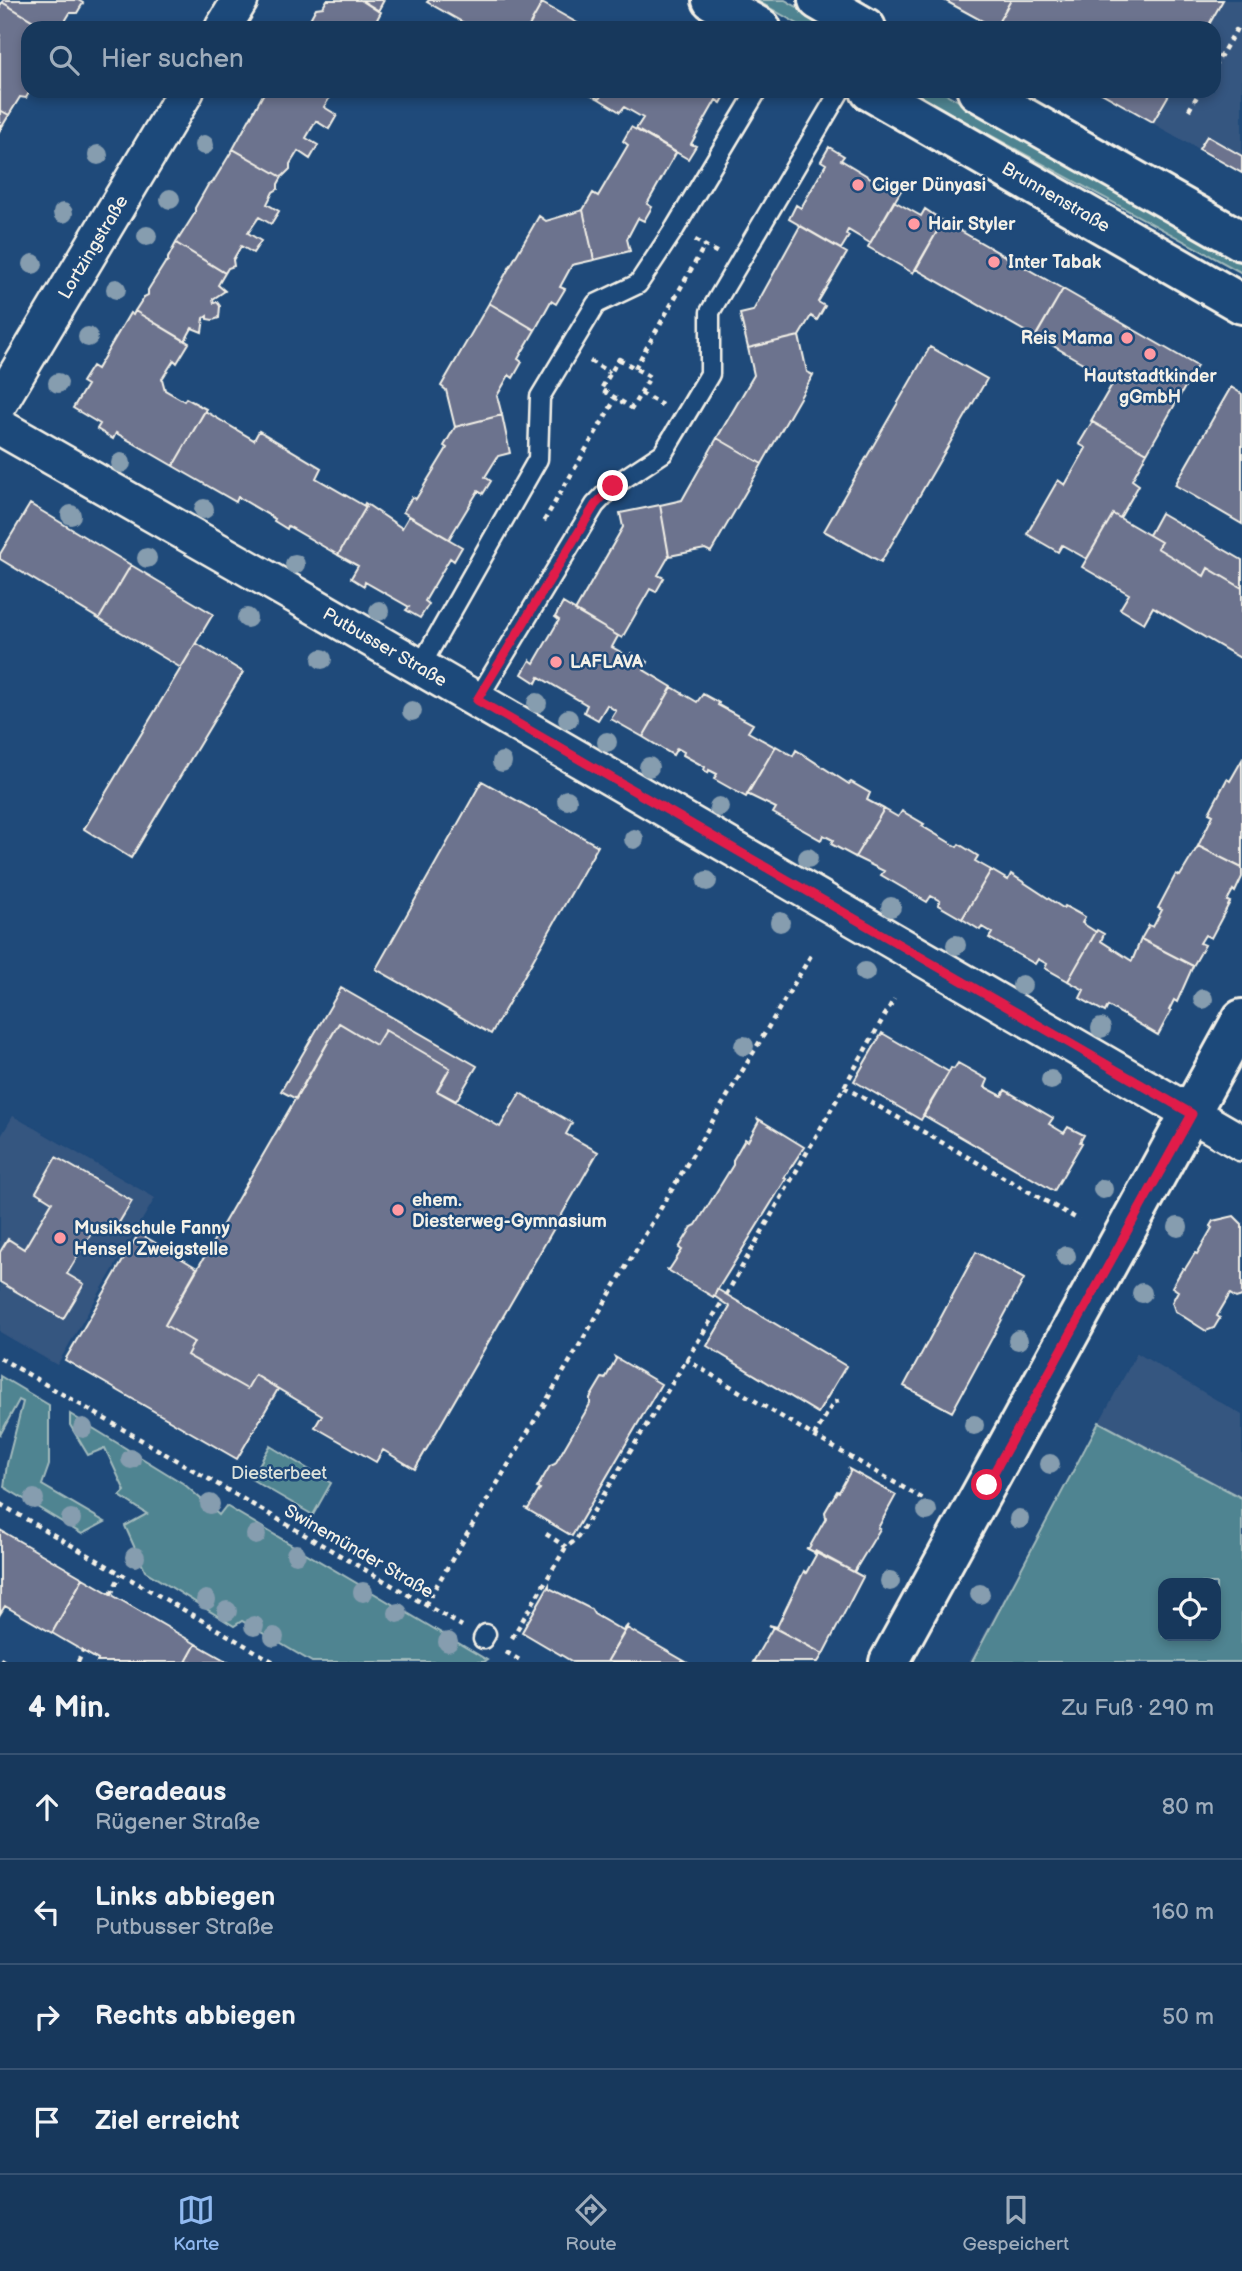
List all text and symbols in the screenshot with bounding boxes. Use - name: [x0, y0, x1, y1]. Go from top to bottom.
- search box: [21, 21, 1221, 98]
- icon: search: [45, 41, 83, 79]
- text: Hier suchen: [101, 44, 244, 75]
- street label: Brunnenstraße: [998, 158, 1114, 237]
- place label: Ciger Dünyasi: [872, 175, 986, 196]
- marker: Ciger Dünyasi: [850, 177, 866, 193]
- street label: Lortzingstraße: [54, 191, 133, 303]
- place label: Hair Styler: [928, 214, 1016, 235]
- marker: Hair Styler: [906, 216, 922, 232]
- place label: Inter Tabak: [1008, 252, 1102, 273]
- marker: Inter Tabak: [986, 254, 1002, 270]
- place label: Reis Mama: [1021, 328, 1113, 349]
- marker: Reis Mama: [1119, 330, 1135, 346]
- marker: Hautstadtkinder gGmbH: [1142, 346, 1158, 362]
- place label: Hautstadtkinder gGmbH: [1083, 366, 1217, 408]
- route end: [597, 470, 628, 501]
- street label: Putbusser Straße: [319, 603, 451, 692]
- place label: LAFLAVA: [570, 652, 644, 673]
- marker: LAFLAVA: [548, 654, 564, 670]
- place label: ehem. Diesterweg-Gymnasium: [412, 1190, 607, 1232]
- marker: ehem. Diesterweg-Gymnasium: [390, 1202, 406, 1218]
- place label: Musikschule Fanny Hensel Zweigstelle: [74, 1218, 230, 1260]
- marker: Musikschule Fanny Hensel Zweigstelle: [52, 1230, 68, 1246]
- park label: Diesterbeet: [231, 1463, 328, 1484]
- route start: [971, 1469, 1002, 1500]
- street label: Swinemünder Straße: [281, 1500, 437, 1603]
- map controls: [1158, 1578, 1221, 1641]
- button: locate: [1158, 1578, 1221, 1641]
- text: 4 Min.: [28, 1690, 110, 1726]
- text: Zu Fuß · 290 m: [1062, 1694, 1214, 1722]
- text: Geradeaus: [95, 1777, 226, 1808]
- icon: ahead: [28, 1788, 66, 1826]
- text: 80 m: [1162, 1793, 1214, 1821]
- text: Rügener Straße: [95, 1808, 260, 1836]
- text: Links abbiegen: [95, 1882, 275, 1913]
- icon: left: [28, 1893, 66, 1931]
- text: 160 m: [1152, 1898, 1214, 1926]
- text: Putbusser Straße: [95, 1913, 274, 1941]
- icon: right: [28, 1998, 66, 2036]
- text: Rechts abbiegen: [95, 2001, 296, 2032]
- text: 50 m: [1162, 2003, 1214, 2031]
- icon: arrive: [28, 2103, 66, 2141]
- text: Ziel erreicht: [95, 2106, 239, 2137]
- tab: Karte: [173, 2191, 219, 2256]
- tab: Route: [565, 2191, 617, 2256]
- tab: Gespeichert: [963, 2191, 1069, 2256]

